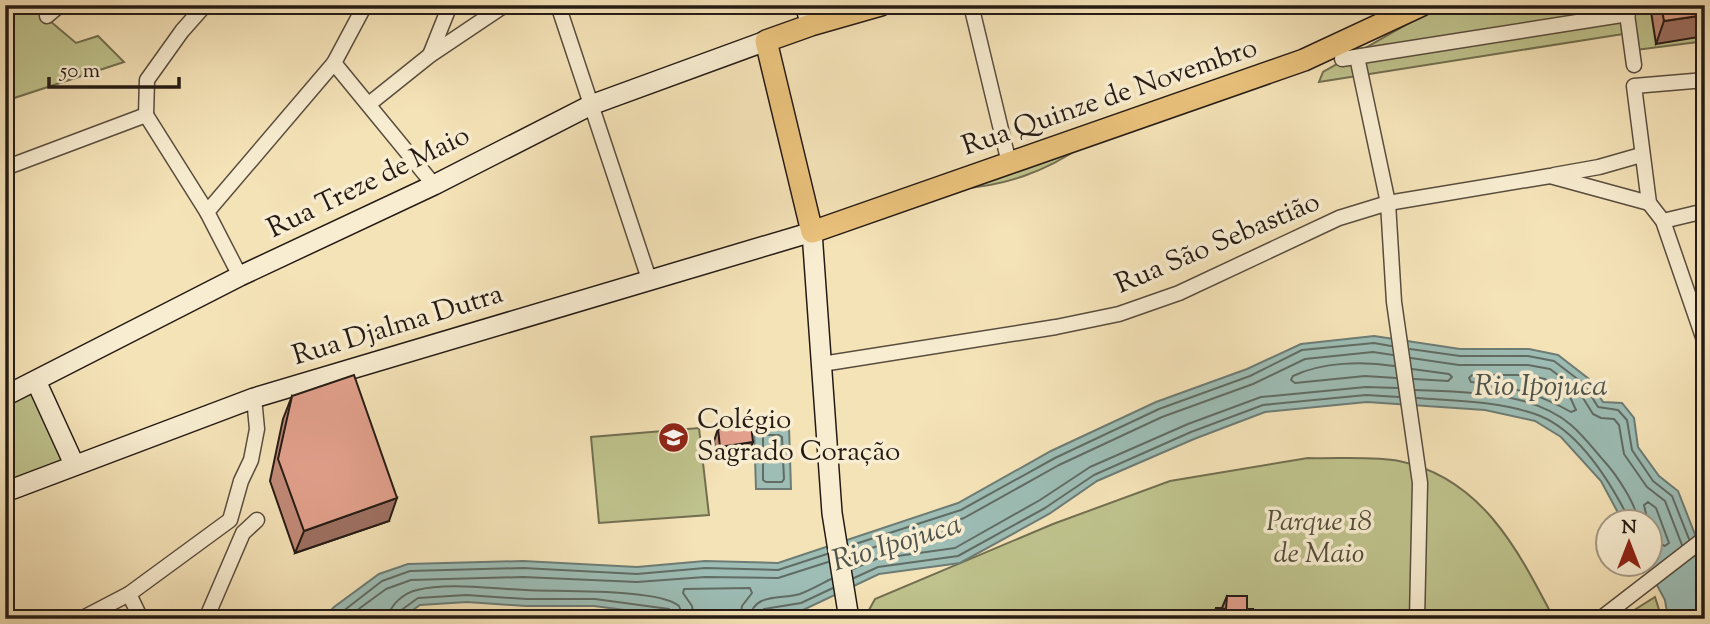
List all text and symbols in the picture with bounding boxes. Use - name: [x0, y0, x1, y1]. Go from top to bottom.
- street label: Rua Quinze de Novembro: [957, 29, 1263, 167]
- scale bar: [49, 46, 178, 90]
- text: 50 m: [59, 57, 100, 87]
- street label: Rua Treze de Maio: [261, 117, 477, 249]
- street label: Rua São Sebastião: [1109, 183, 1327, 305]
- street label: Rua Djalma Dutra: [288, 275, 508, 377]
- water label: Rio Ipojuca: [1474, 366, 1608, 409]
- place label: Colégio Sagrado Coração: [697, 401, 900, 473]
- school or university icon: Colégio Sagrado Coração: [657, 420, 691, 454]
- park label: Parque 18 de Maio: [1266, 503, 1372, 575]
- water label: Rio Ipojuca: [827, 504, 967, 584]
- north arrow: [1594, 508, 1664, 578]
- text: N: [1621, 515, 1637, 542]

